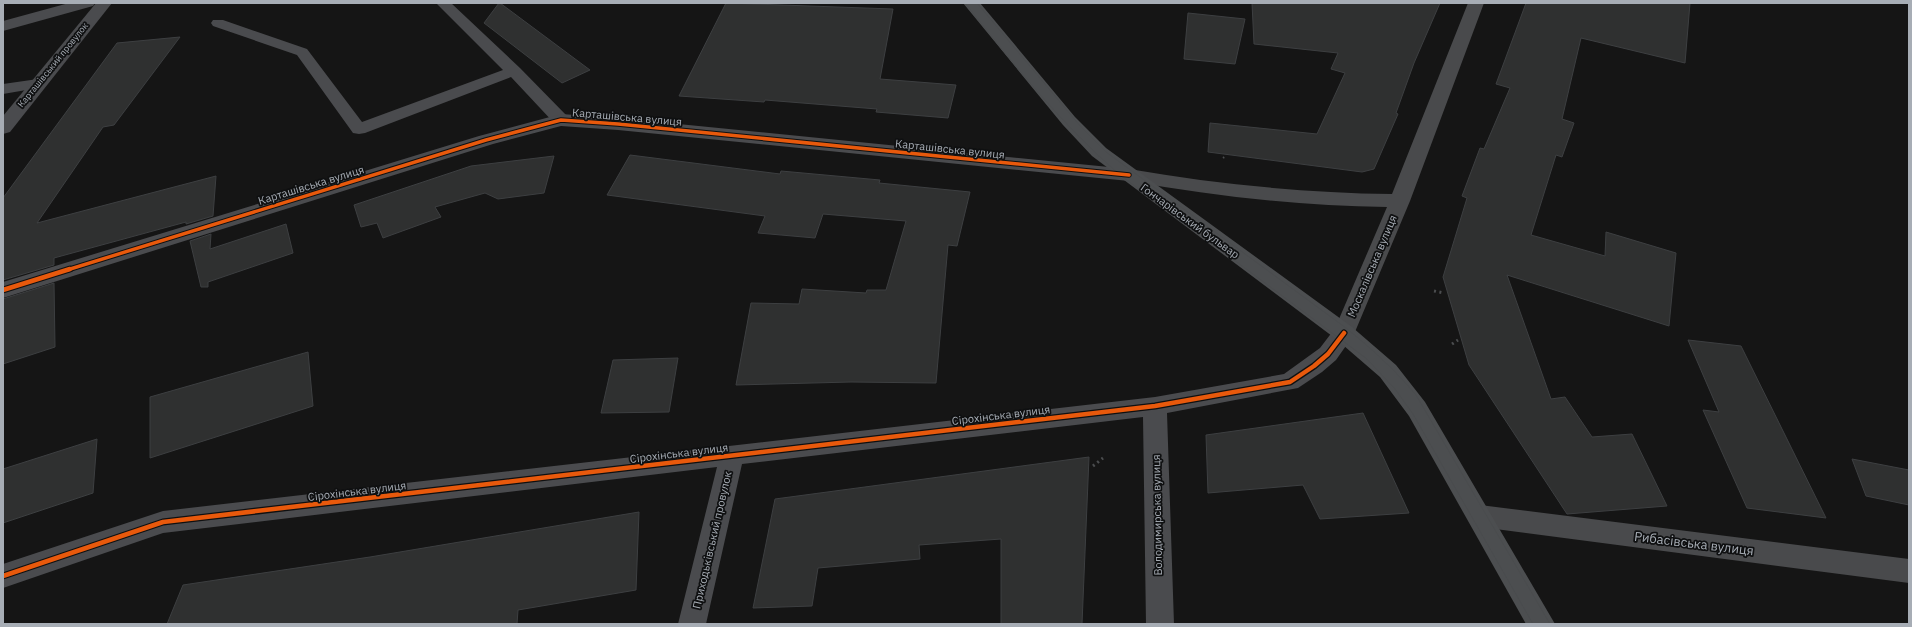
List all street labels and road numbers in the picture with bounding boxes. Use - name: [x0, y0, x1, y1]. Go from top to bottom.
- street label: Карташівський провулок: [15, 20, 90, 109]
- street label: Карташівська вулиця: [572, 105, 682, 129]
- street label: Карташівська вулиця: [894, 136, 1006, 162]
- street label: Карташівська вулиця: [256, 162, 366, 208]
- street label: Гончарівський бульвар: [1138, 180, 1242, 262]
- street label: Москалівська вулиця: [1344, 213, 1400, 319]
- street label: Сірохінська вулиця: [951, 402, 1051, 428]
- street label: Сірохінська вулиця: [629, 440, 729, 466]
- street label: Володимирська вулиця: [1149, 454, 1165, 576]
- street label: Приходьківський провулок: [689, 470, 735, 610]
- street label: Сірохінська вулиця: [307, 478, 407, 504]
- street label: Рибасівська вулиця: [1633, 528, 1755, 559]

